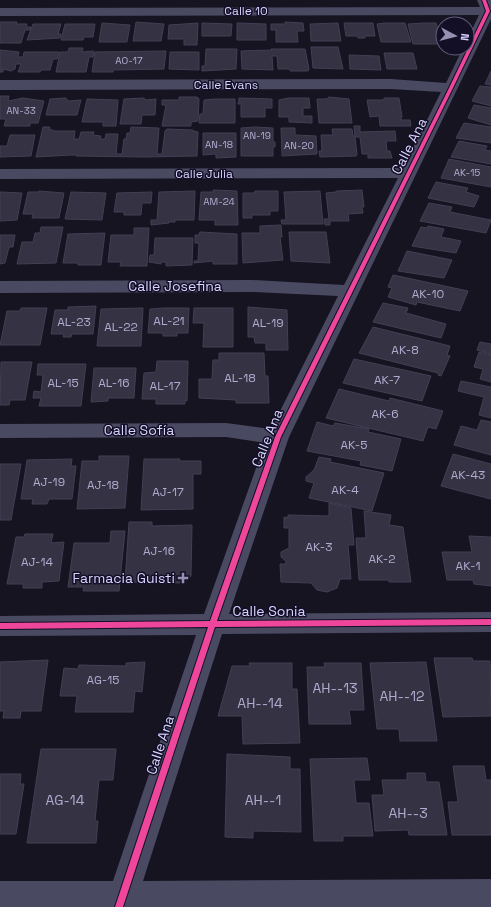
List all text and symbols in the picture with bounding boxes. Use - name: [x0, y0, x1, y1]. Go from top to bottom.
- street label: Calle 10: [224, 3, 268, 19]
- north arrow: [435, 16, 475, 56]
- text: N: [458, 33, 472, 42]
- house number: AO-17: [115, 54, 143, 67]
- street label: Calle Evans: [194, 77, 258, 93]
- house number: AN-33: [6, 104, 36, 117]
- street label: Calle Ana: [387, 115, 431, 177]
- house number: AN-19: [243, 129, 271, 142]
- house number: AN-18: [205, 138, 233, 151]
- house number: AN-20: [284, 139, 314, 152]
- street label: Calle Julia: [175, 166, 233, 182]
- house number: AK-15: [454, 166, 480, 179]
- house number: AM-24: [203, 195, 235, 208]
- street label: Calle Josefina: [128, 277, 222, 295]
- house number: AK-10: [412, 286, 444, 302]
- house number: AL-21: [153, 313, 185, 329]
- house number: AL-23: [57, 314, 91, 330]
- house number: AL-19: [252, 315, 284, 331]
- house number: AL-22: [104, 319, 138, 335]
- house number: AK-8: [391, 342, 419, 358]
- house number: AL-18: [224, 370, 256, 386]
- house number: AK-7: [374, 372, 400, 388]
- house number: AL-15: [47, 375, 79, 391]
- house number: AL-16: [98, 375, 130, 391]
- house number: AL-17: [150, 378, 181, 394]
- street label: Calle Ana: [247, 406, 287, 470]
- house number: AK-6: [371, 406, 399, 422]
- street label: Calle Sofía: [104, 421, 174, 439]
- house number: AK-5: [341, 437, 368, 453]
- house number: AK-43: [451, 467, 485, 483]
- house number: AJ-19: [33, 474, 65, 490]
- house number: AJ-18: [87, 477, 119, 493]
- house number: AK-4: [331, 482, 359, 498]
- house number: AJ-17: [152, 484, 184, 500]
- house number: AK-3: [305, 539, 333, 555]
- house number: AJ-16: [143, 543, 175, 559]
- house number: AK-2: [368, 551, 396, 567]
- house number: AJ-14: [21, 554, 54, 570]
- house number: AK-1: [456, 558, 480, 574]
- place label: Farmacia Guisti: [73, 569, 175, 587]
- marker: Farmacia Guisti: [178, 573, 188, 583]
- street label: Calle Sonia: [232, 602, 306, 620]
- house number: AG-15: [86, 672, 120, 688]
- house number: AH--13: [312, 679, 358, 697]
- house number: AH--12: [379, 687, 425, 705]
- house number: AH--14: [237, 694, 283, 712]
- street label: Calle Ana: [142, 713, 178, 777]
- house number: AG-14: [46, 791, 85, 809]
- house number: AH--1: [245, 791, 281, 809]
- house number: AH--3: [388, 804, 428, 822]

